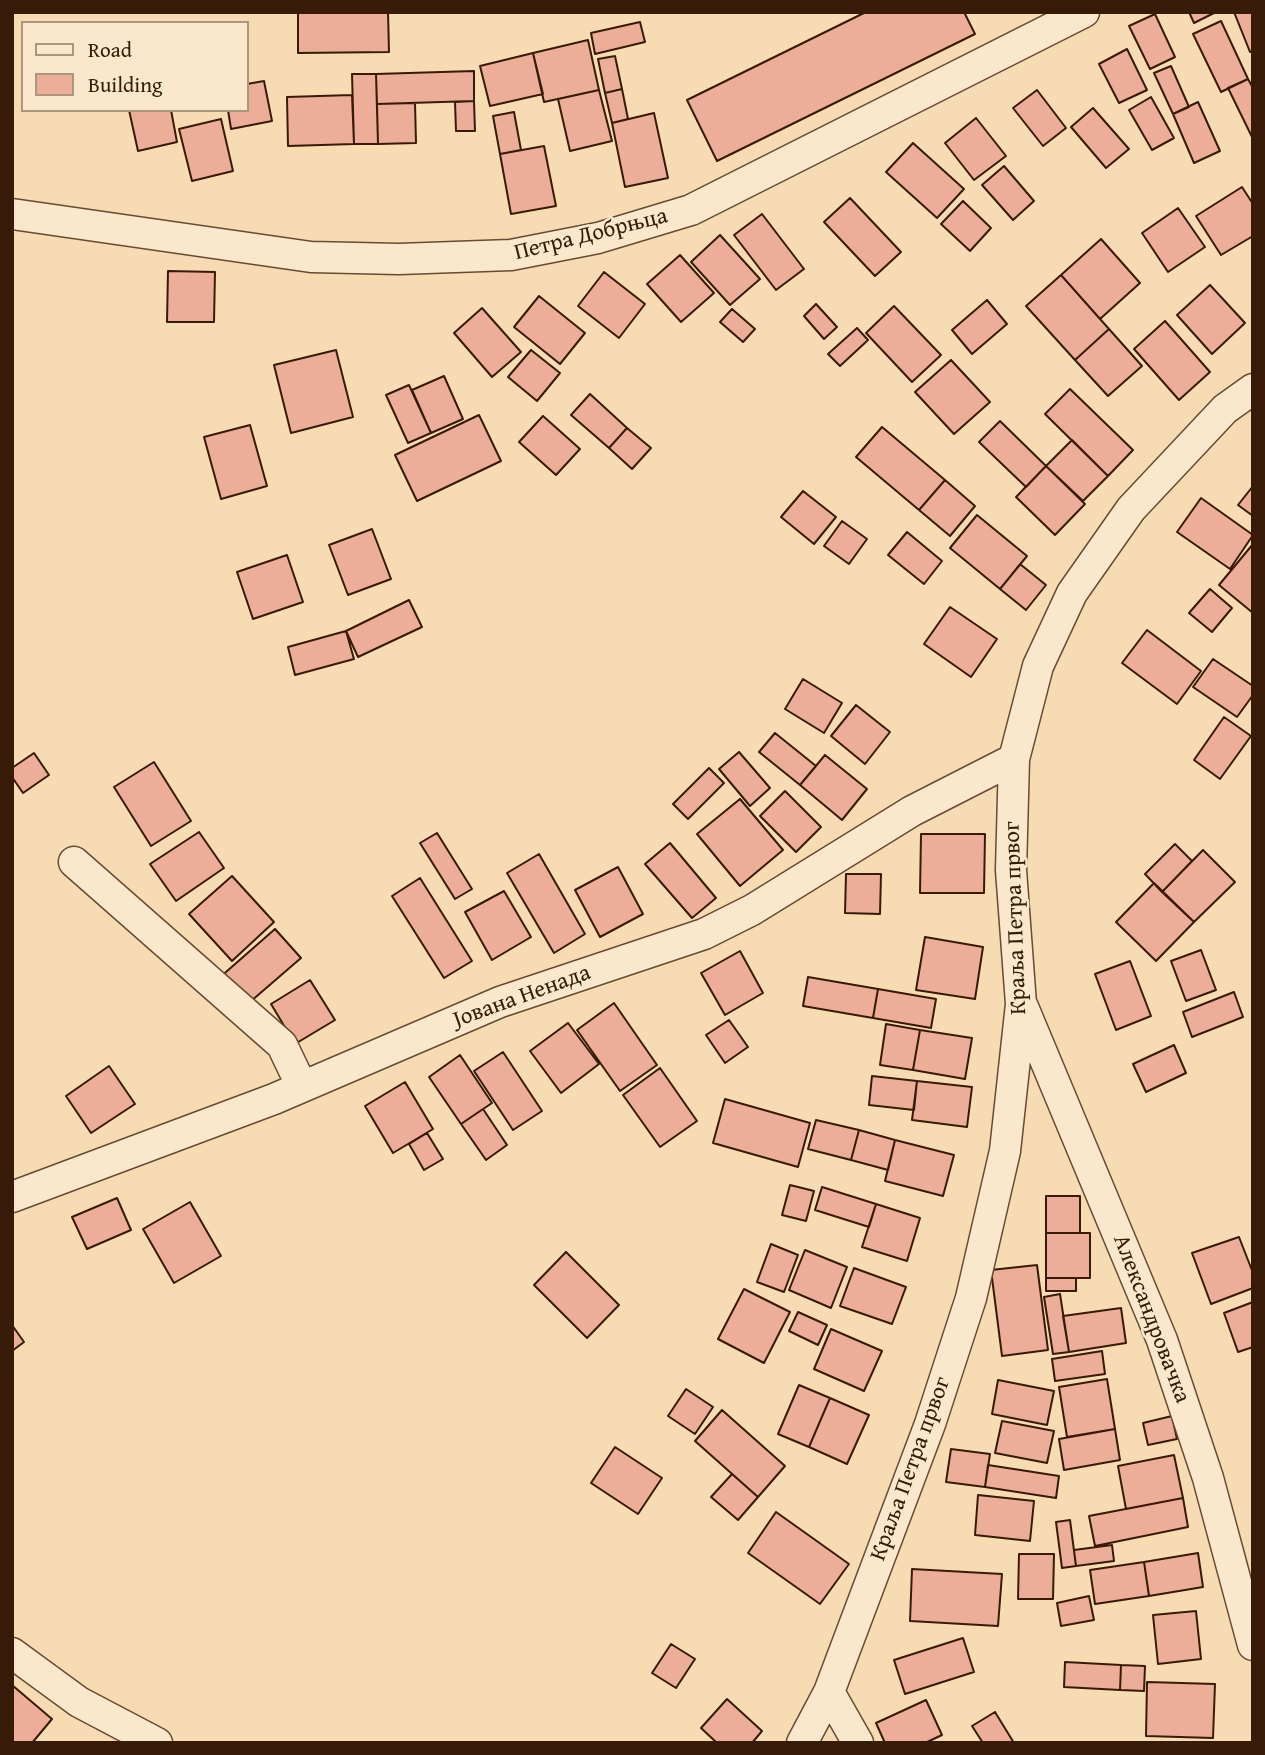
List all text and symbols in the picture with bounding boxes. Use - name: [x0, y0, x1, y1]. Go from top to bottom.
- legend: [21, 21, 248, 112]
- text: Road: [88, 34, 132, 65]
- text: Building: [88, 69, 162, 100]
- street label: Петра Добрњца: [511, 203, 671, 267]
- street label: Краља Петра првог: [999, 821, 1033, 1015]
- street label: Јована Ненада: [449, 959, 595, 1035]
- street label: Александровачка: [1106, 1231, 1196, 1407]
- street label: Краља Петра првог: [865, 1373, 957, 1565]

